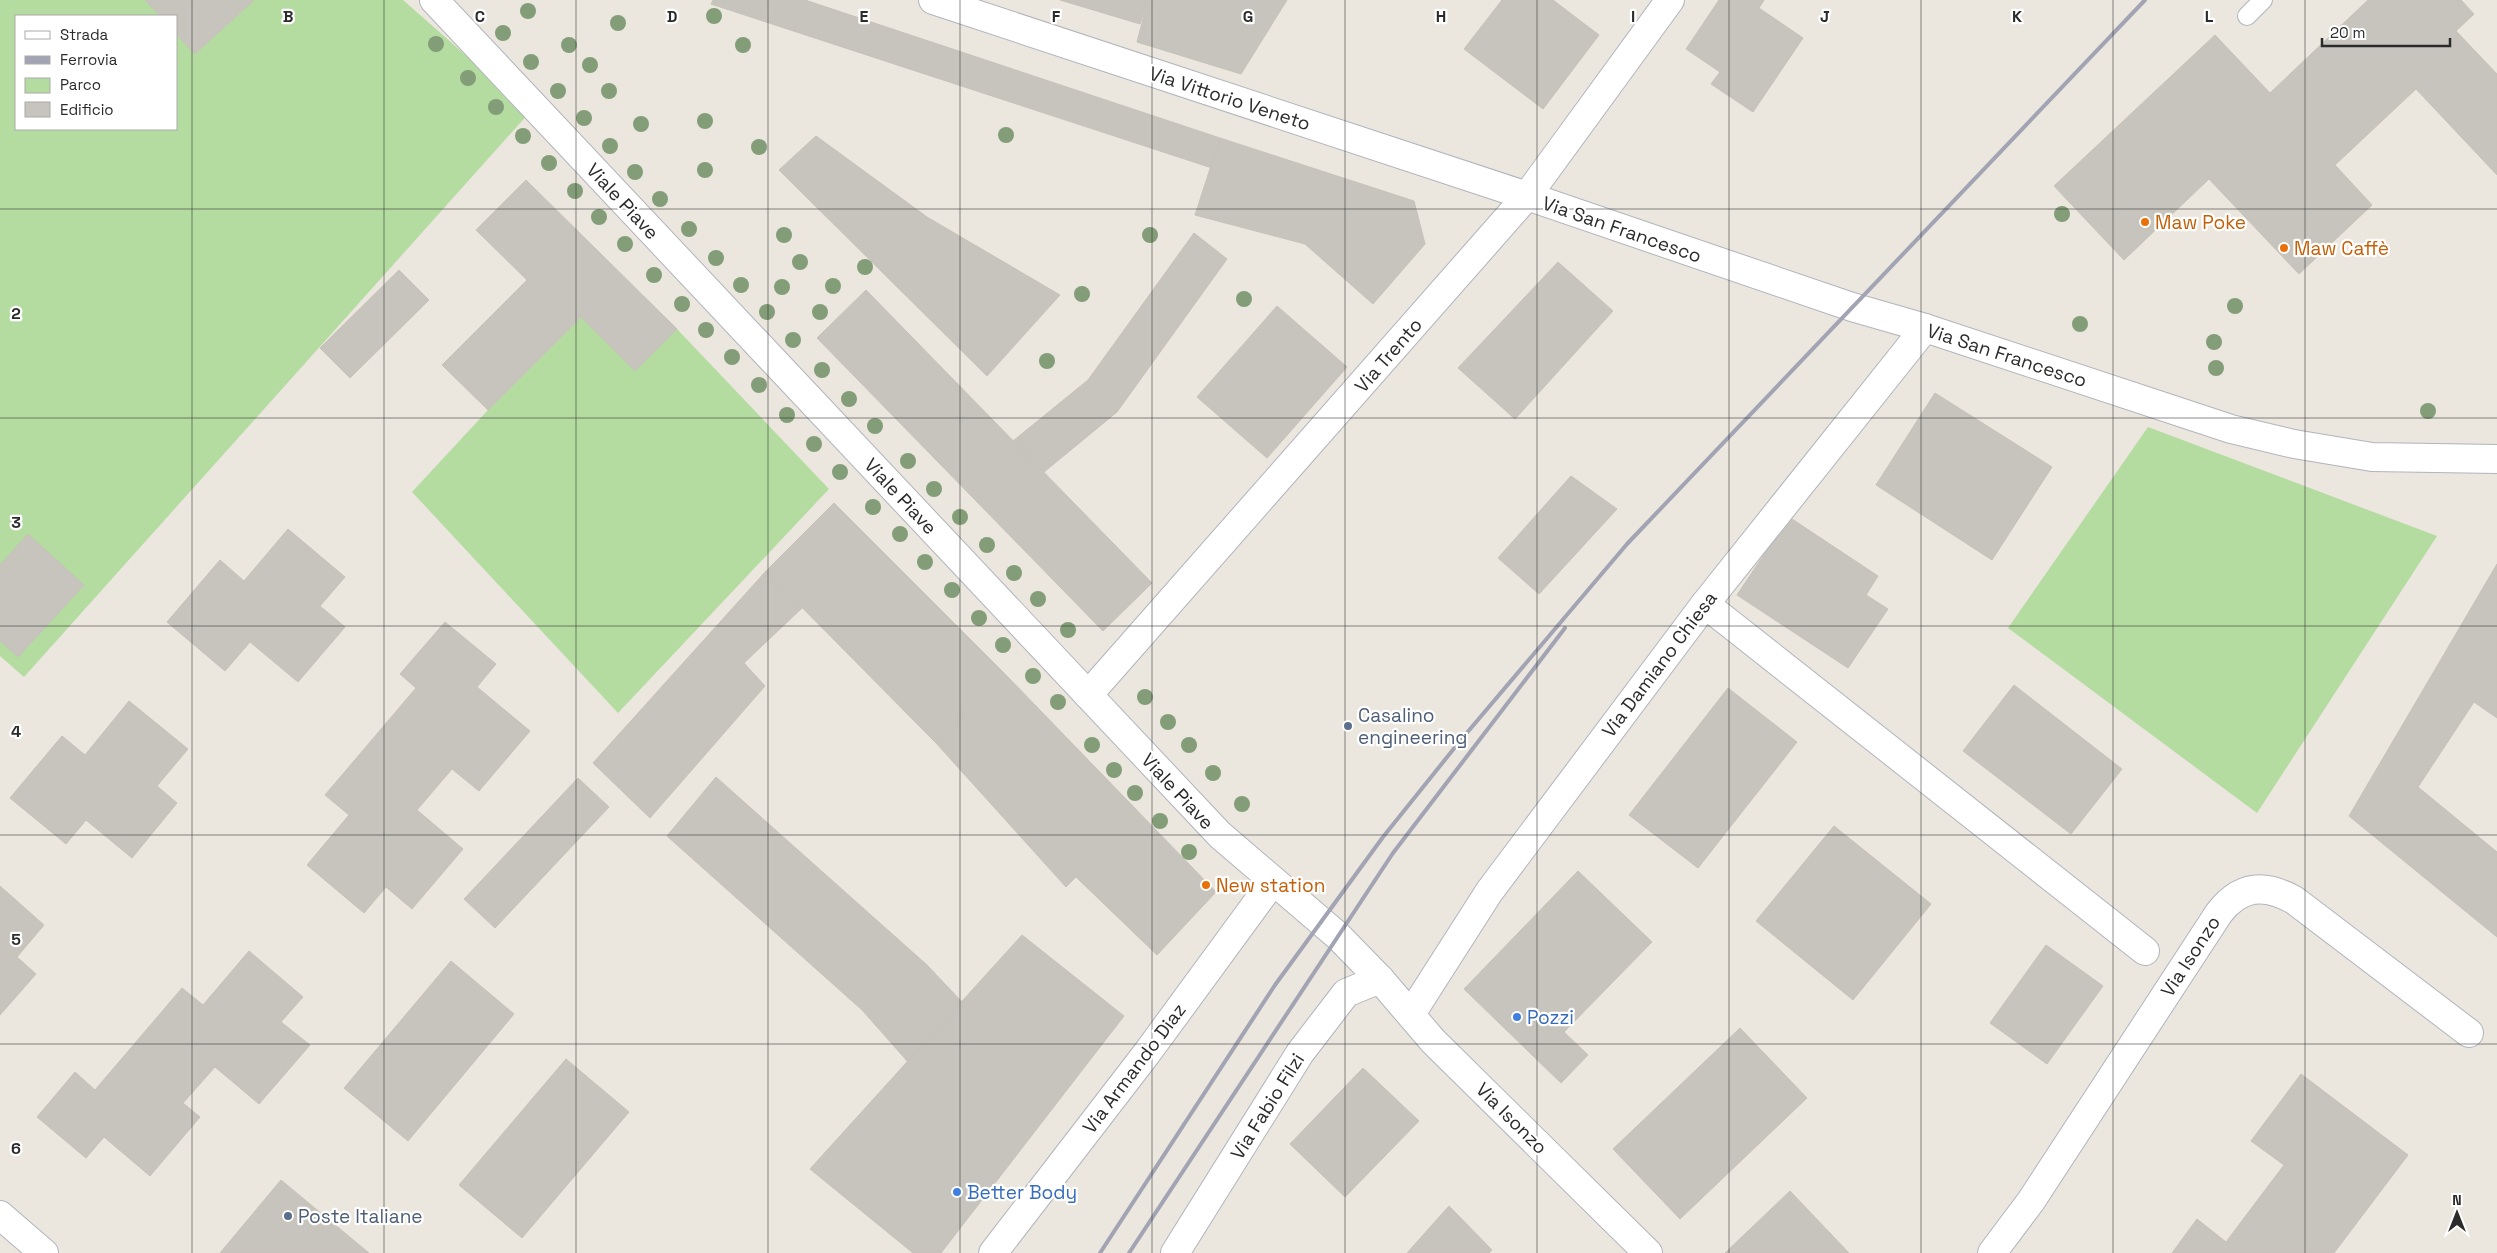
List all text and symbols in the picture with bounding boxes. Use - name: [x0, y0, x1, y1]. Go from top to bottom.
- text: B: [283, 6, 293, 27]
- text: C: [475, 6, 485, 27]
- text: D: [667, 6, 677, 27]
- text: E: [860, 6, 869, 27]
- text: F: [1052, 6, 1061, 27]
- text: G: [1243, 6, 1253, 27]
- text: H: [1436, 6, 1446, 27]
- text: I: [1631, 6, 1635, 27]
- text: J: [1820, 6, 1830, 27]
- text: K: [2012, 6, 2022, 27]
- text: L: [2205, 6, 2214, 27]
- legend: [15, 15, 178, 130]
- scale bar: [2322, 15, 2450, 47]
- text: 20 m: [2330, 23, 2365, 42]
- text: Strada: [60, 25, 109, 44]
- text: Ferrovia: [60, 50, 118, 69]
- street label: Via Vittorio Veneto: [1146, 61, 1314, 136]
- text: Parco: [60, 75, 101, 94]
- text: Edificio: [60, 100, 114, 119]
- street label: Viale Piave: [581, 158, 664, 245]
- street label: Via San Francesco: [1539, 191, 1705, 268]
- place label: Maw Poke: [2155, 210, 2246, 235]
- marker: Maw Poke: [2139, 216, 2151, 228]
- place label: Maw Caffè: [2294, 236, 2389, 261]
- marker: Maw Caffè: [2278, 242, 2290, 254]
- text: 2: [11, 303, 21, 324]
- street label: Via Trento: [1349, 313, 1428, 398]
- street label: Via San Francesco: [1924, 318, 2090, 393]
- street label: Viale Piave: [859, 453, 942, 540]
- text: 3: [11, 512, 21, 533]
- street label: Via Damiano Chiesa: [1596, 586, 1723, 742]
- place label: Casalino engineering: [1358, 703, 1468, 750]
- marker: Casalino engineering: [1342, 720, 1354, 732]
- text: 4: [11, 721, 21, 742]
- street label: Viale Piave: [1136, 748, 1219, 835]
- place label: New station: [1216, 873, 1325, 898]
- marker: New station: [1200, 879, 1212, 891]
- street label: Via Isonzo: [2155, 911, 2226, 1001]
- text: 5: [11, 929, 21, 950]
- street label: Via Armando Diaz: [1077, 998, 1192, 1138]
- place label: Pozzi: [1527, 1005, 1574, 1030]
- marker: Pozzi: [1511, 1011, 1523, 1023]
- street label: Via Fabio Filzi: [1225, 1048, 1310, 1164]
- street label: Via Isonzo: [1470, 1077, 1553, 1160]
- text: 6: [11, 1138, 21, 1159]
- place label: Better Body: [967, 1180, 1077, 1205]
- marker: Better Body: [951, 1186, 963, 1198]
- north arrow: [2432, 1188, 2482, 1238]
- text: N: [2452, 1191, 2462, 1209]
- place label: Poste Italiane: [298, 1204, 423, 1229]
- marker: Poste Italiane: [282, 1210, 294, 1222]

